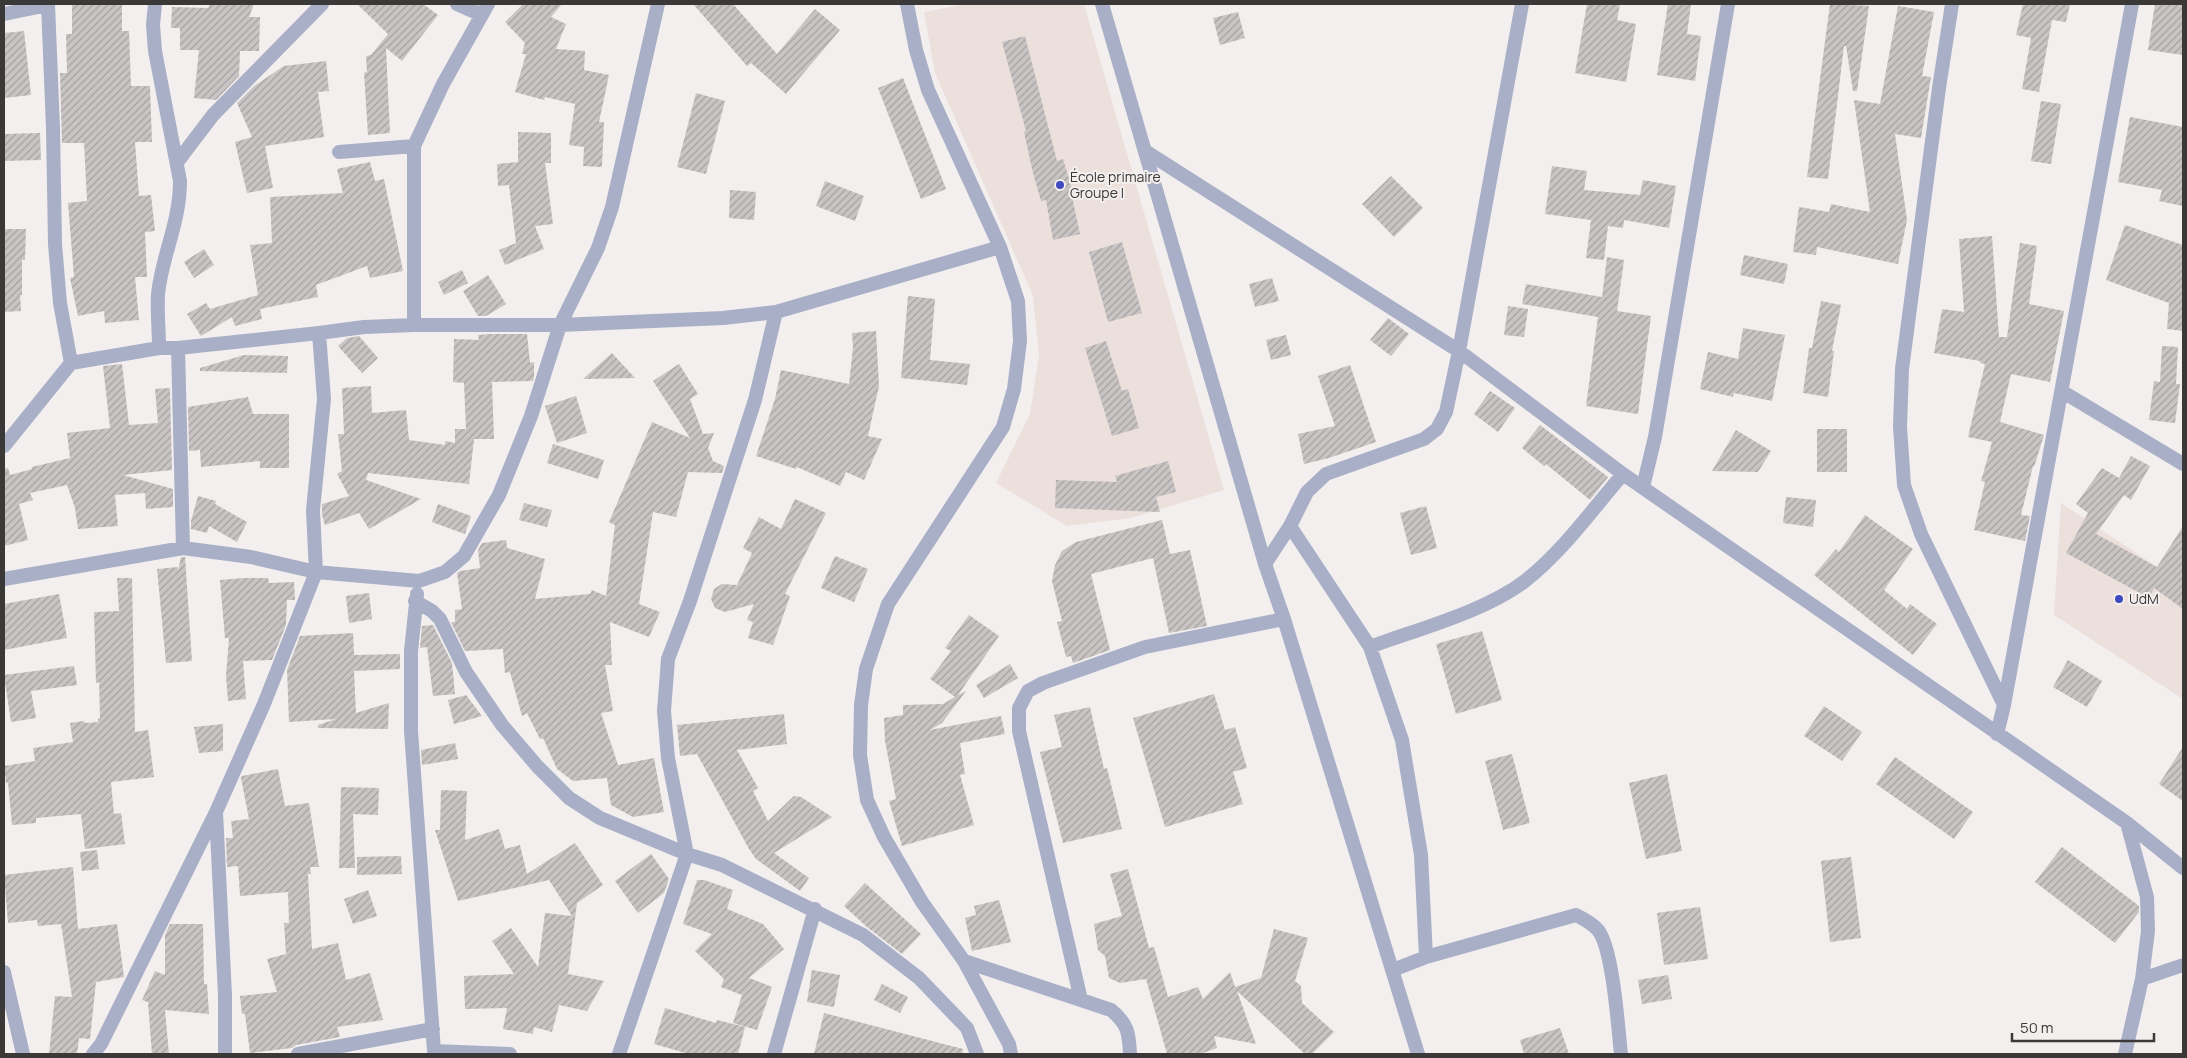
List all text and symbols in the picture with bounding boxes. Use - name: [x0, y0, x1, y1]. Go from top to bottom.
- place label: École primaire Groupe I: [1070, 167, 1161, 202]
- marker: École primaire Groupe I: [1054, 179, 1066, 191]
- place label: UdM: [2129, 589, 2159, 608]
- marker: UdM: [2113, 593, 2125, 605]
- scale bar: [2012, 1010, 2154, 1042]
- text: 50 m: [2020, 1017, 2054, 1038]

